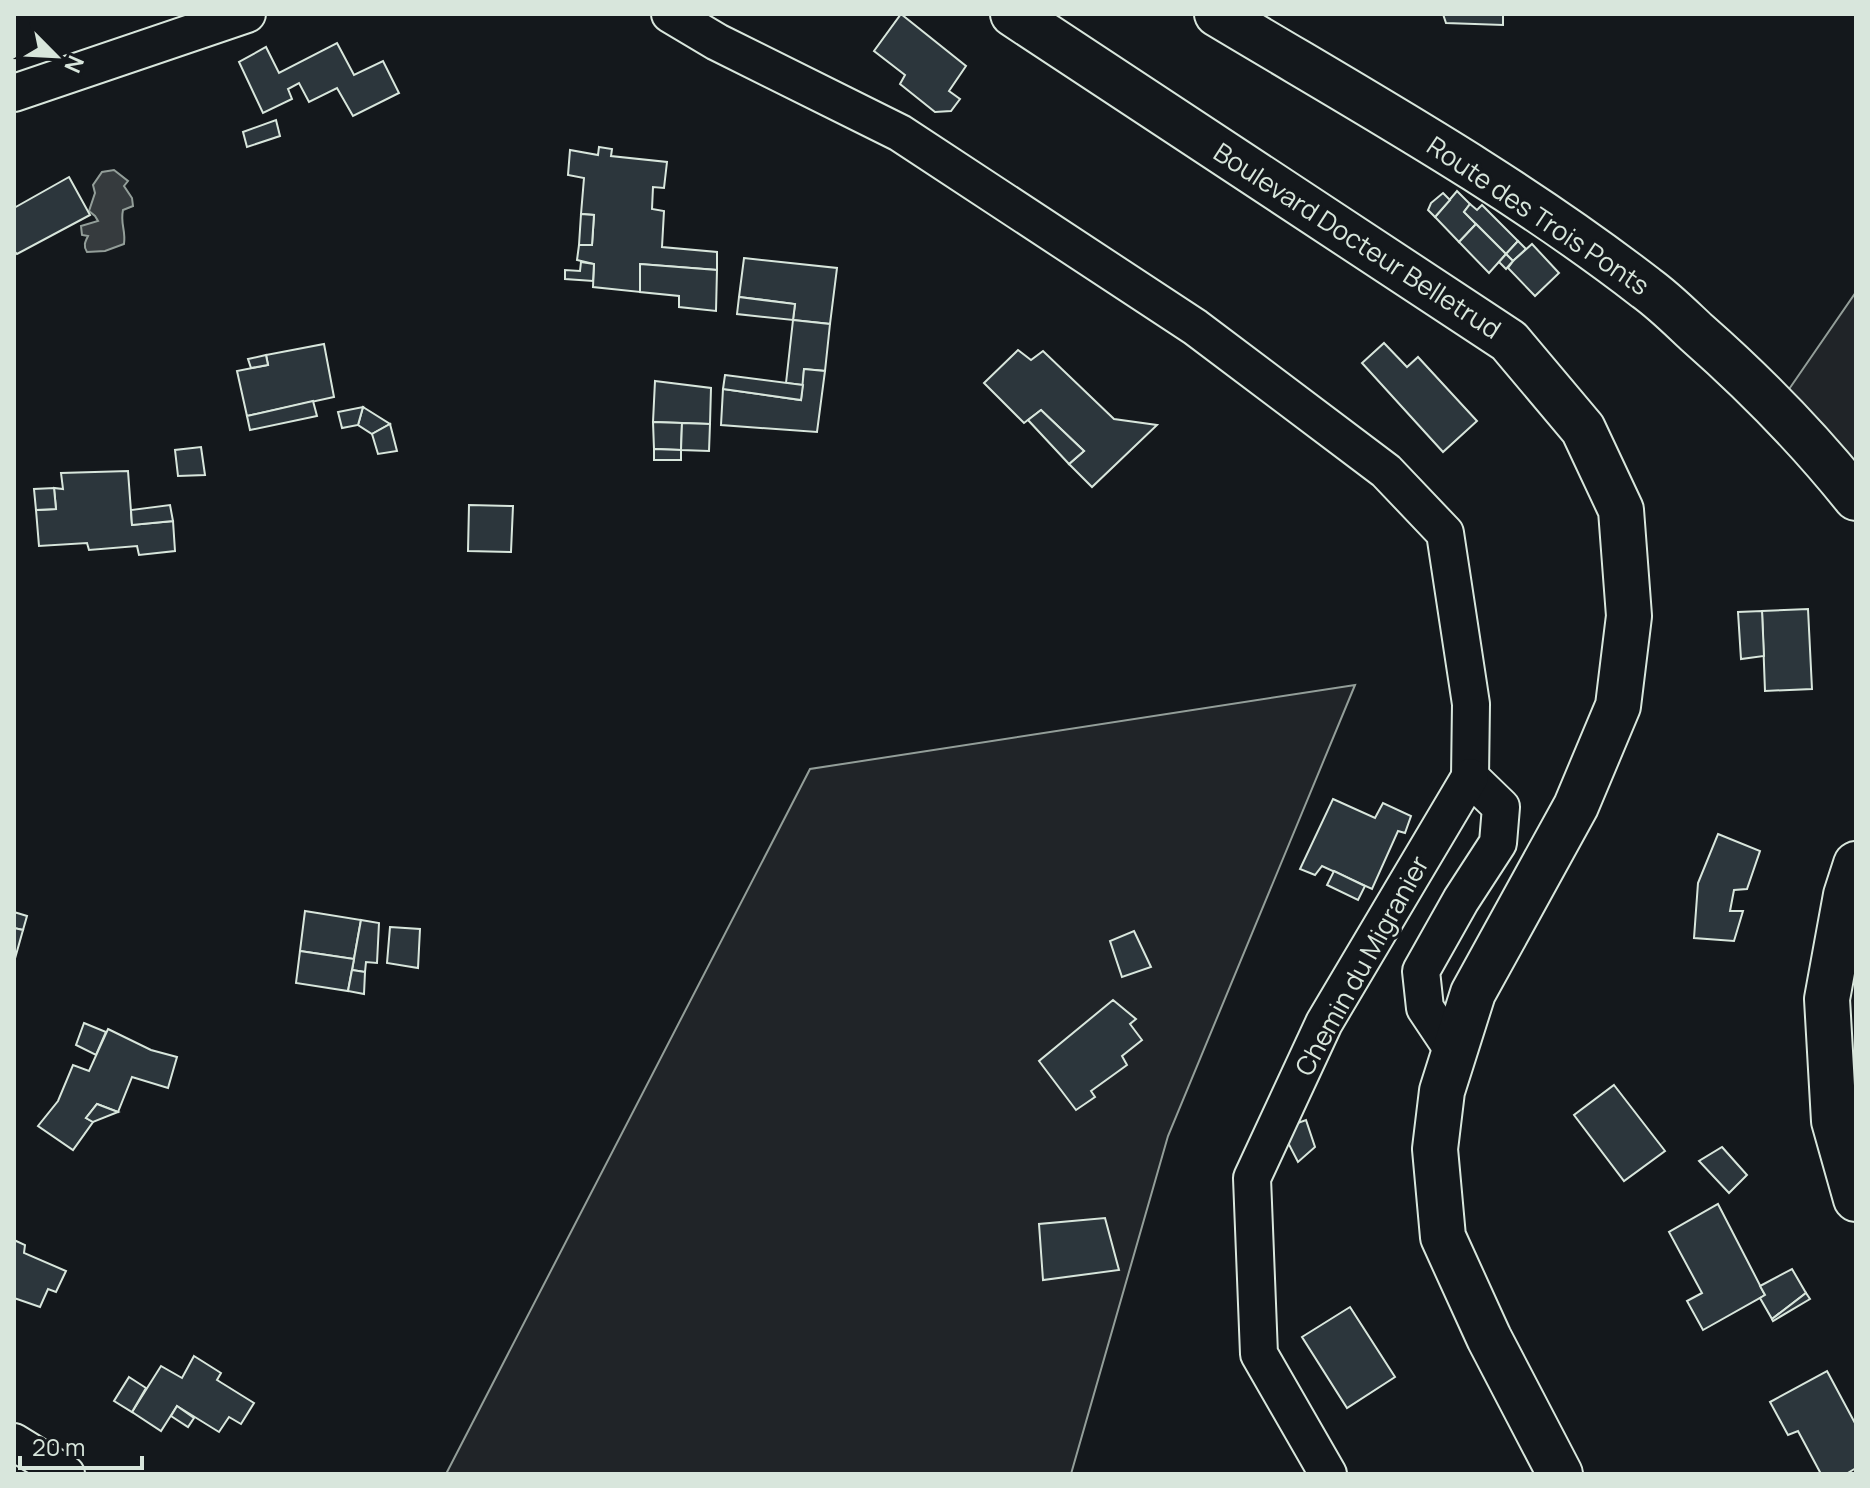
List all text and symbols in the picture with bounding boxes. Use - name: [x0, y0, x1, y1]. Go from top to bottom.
- north arrow: [16, 16, 96, 96]
- text: N: [57, 51, 91, 77]
- street label: Route des Trois Ponts: [1420, 127, 1657, 303]
- street label: Boulevard Docteur Belletrud: [1207, 134, 1508, 347]
- street label: Chemin du Migranier: [1286, 849, 1437, 1082]
- scale bar: [20, 1420, 142, 1470]
- text: 20 m: [32, 1430, 85, 1463]

